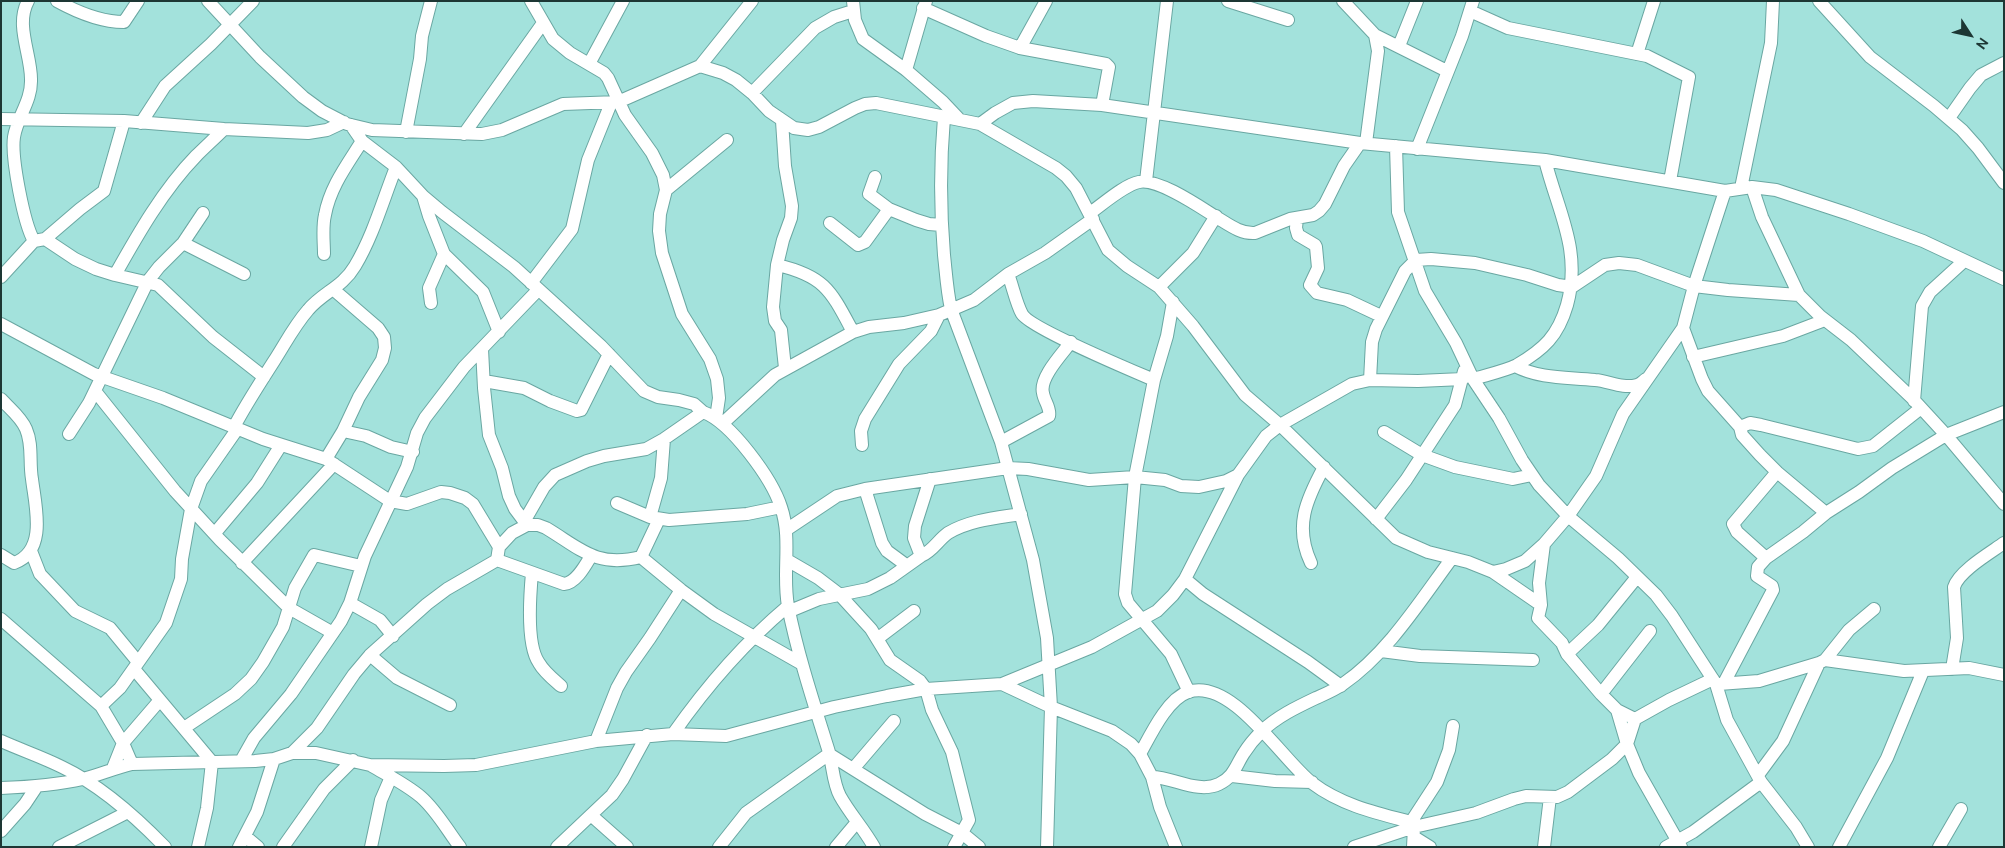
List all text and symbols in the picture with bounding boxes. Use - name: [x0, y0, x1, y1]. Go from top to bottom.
- north arrow: [1945, 10, 1995, 60]
- text: N: [1973, 35, 1992, 52]

